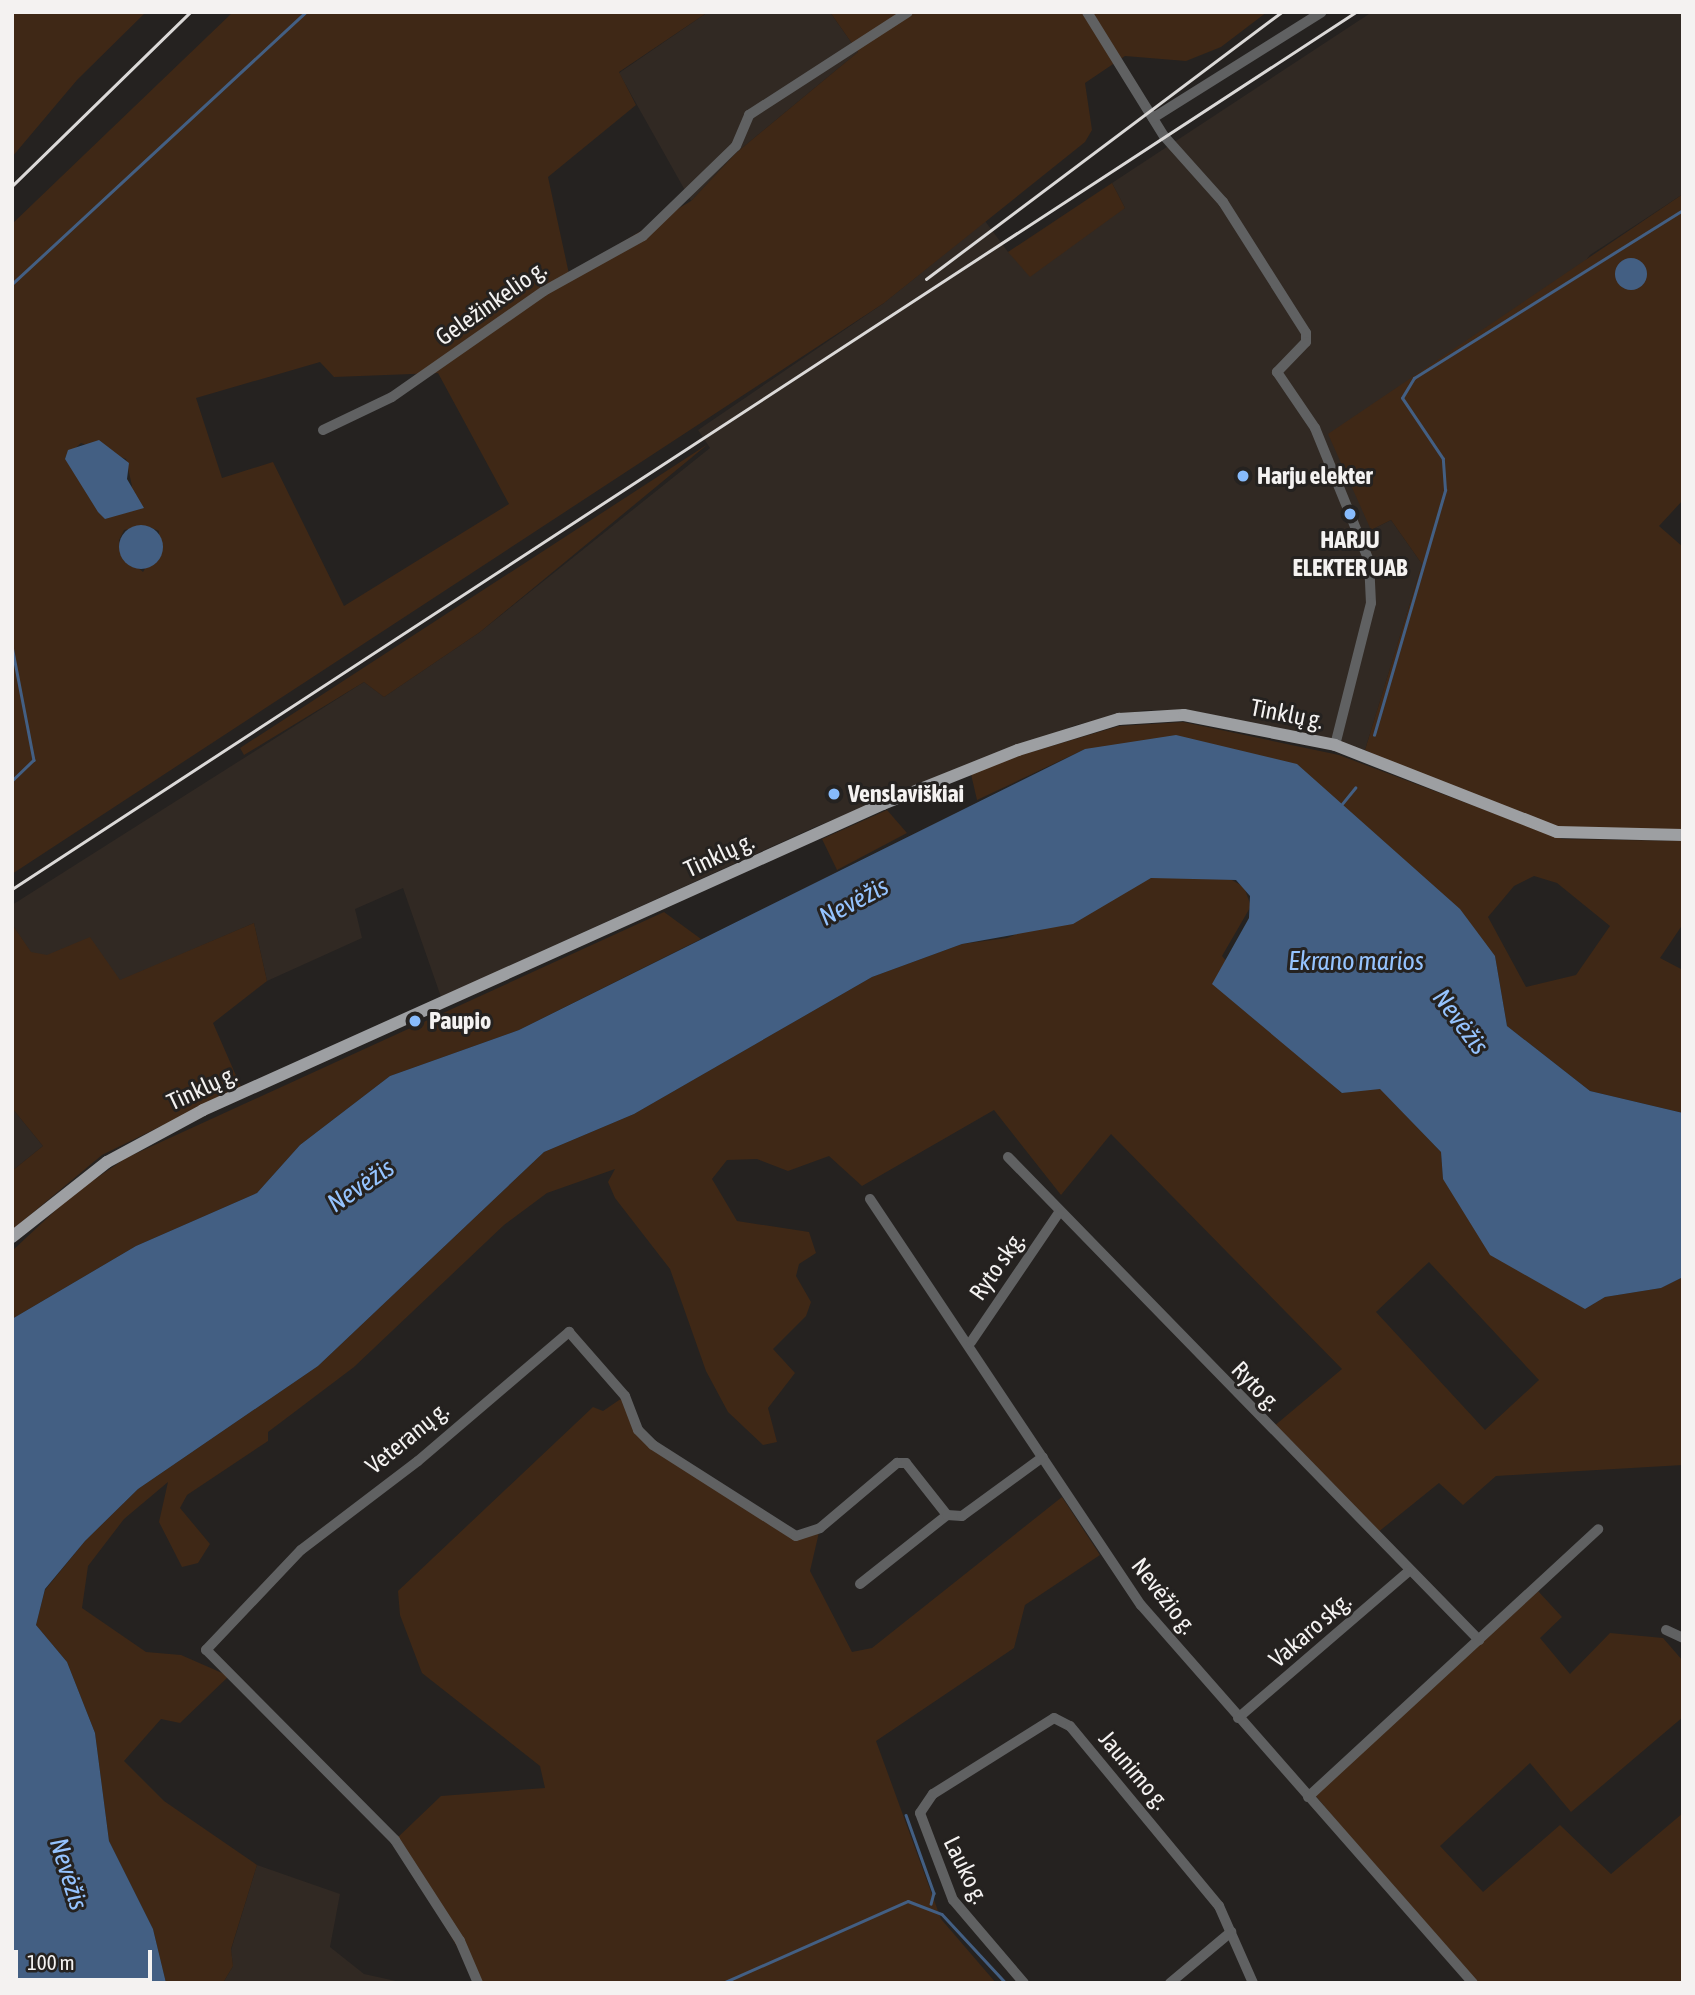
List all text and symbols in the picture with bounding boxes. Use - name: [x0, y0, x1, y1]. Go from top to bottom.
- street label: Geležinkelio g.: [430, 254, 552, 352]
- place label: Harju elekter: [1257, 462, 1373, 490]
- marker: Harju elekter: [1235, 468, 1251, 484]
- marker: HARJU ELEKTER UAB: [1342, 506, 1358, 522]
- place label: HARJU ELEKTER UAB: [1293, 526, 1407, 582]
- street label: Tinklų g.: [1248, 693, 1326, 735]
- place label: Venslaviškiai: [848, 780, 964, 808]
- marker: Venslaviškiai: [826, 786, 842, 802]
- street label: Tinklų g.: [680, 826, 758, 884]
- water label: Nevėžis: [814, 871, 894, 933]
- water label: Ekrano marios: [1288, 946, 1424, 978]
- water label: Nevėžis: [1425, 983, 1495, 1061]
- place label: Paupio: [429, 1007, 491, 1035]
- marker: Paupio: [407, 1013, 423, 1029]
- street label: Tinklų g.: [163, 1059, 241, 1117]
- water label: Nevėžis: [322, 1152, 400, 1220]
- street label: Ryto skg.: [963, 1226, 1031, 1306]
- street label: Ryto g.: [1226, 1355, 1286, 1417]
- street label: Veteranų g.: [360, 1396, 454, 1480]
- street label: Nevėžio g.: [1125, 1552, 1203, 1640]
- street label: Vakaro skg.: [1263, 1587, 1357, 1673]
- street label: Jaunimo g.: [1093, 1725, 1175, 1815]
- street label: Lauko g.: [937, 1832, 995, 1908]
- water label: Nevėžis: [42, 1834, 94, 1914]
- scale bar: [18, 1936, 156, 1980]
- text: 100 m: [27, 1950, 75, 1974]

